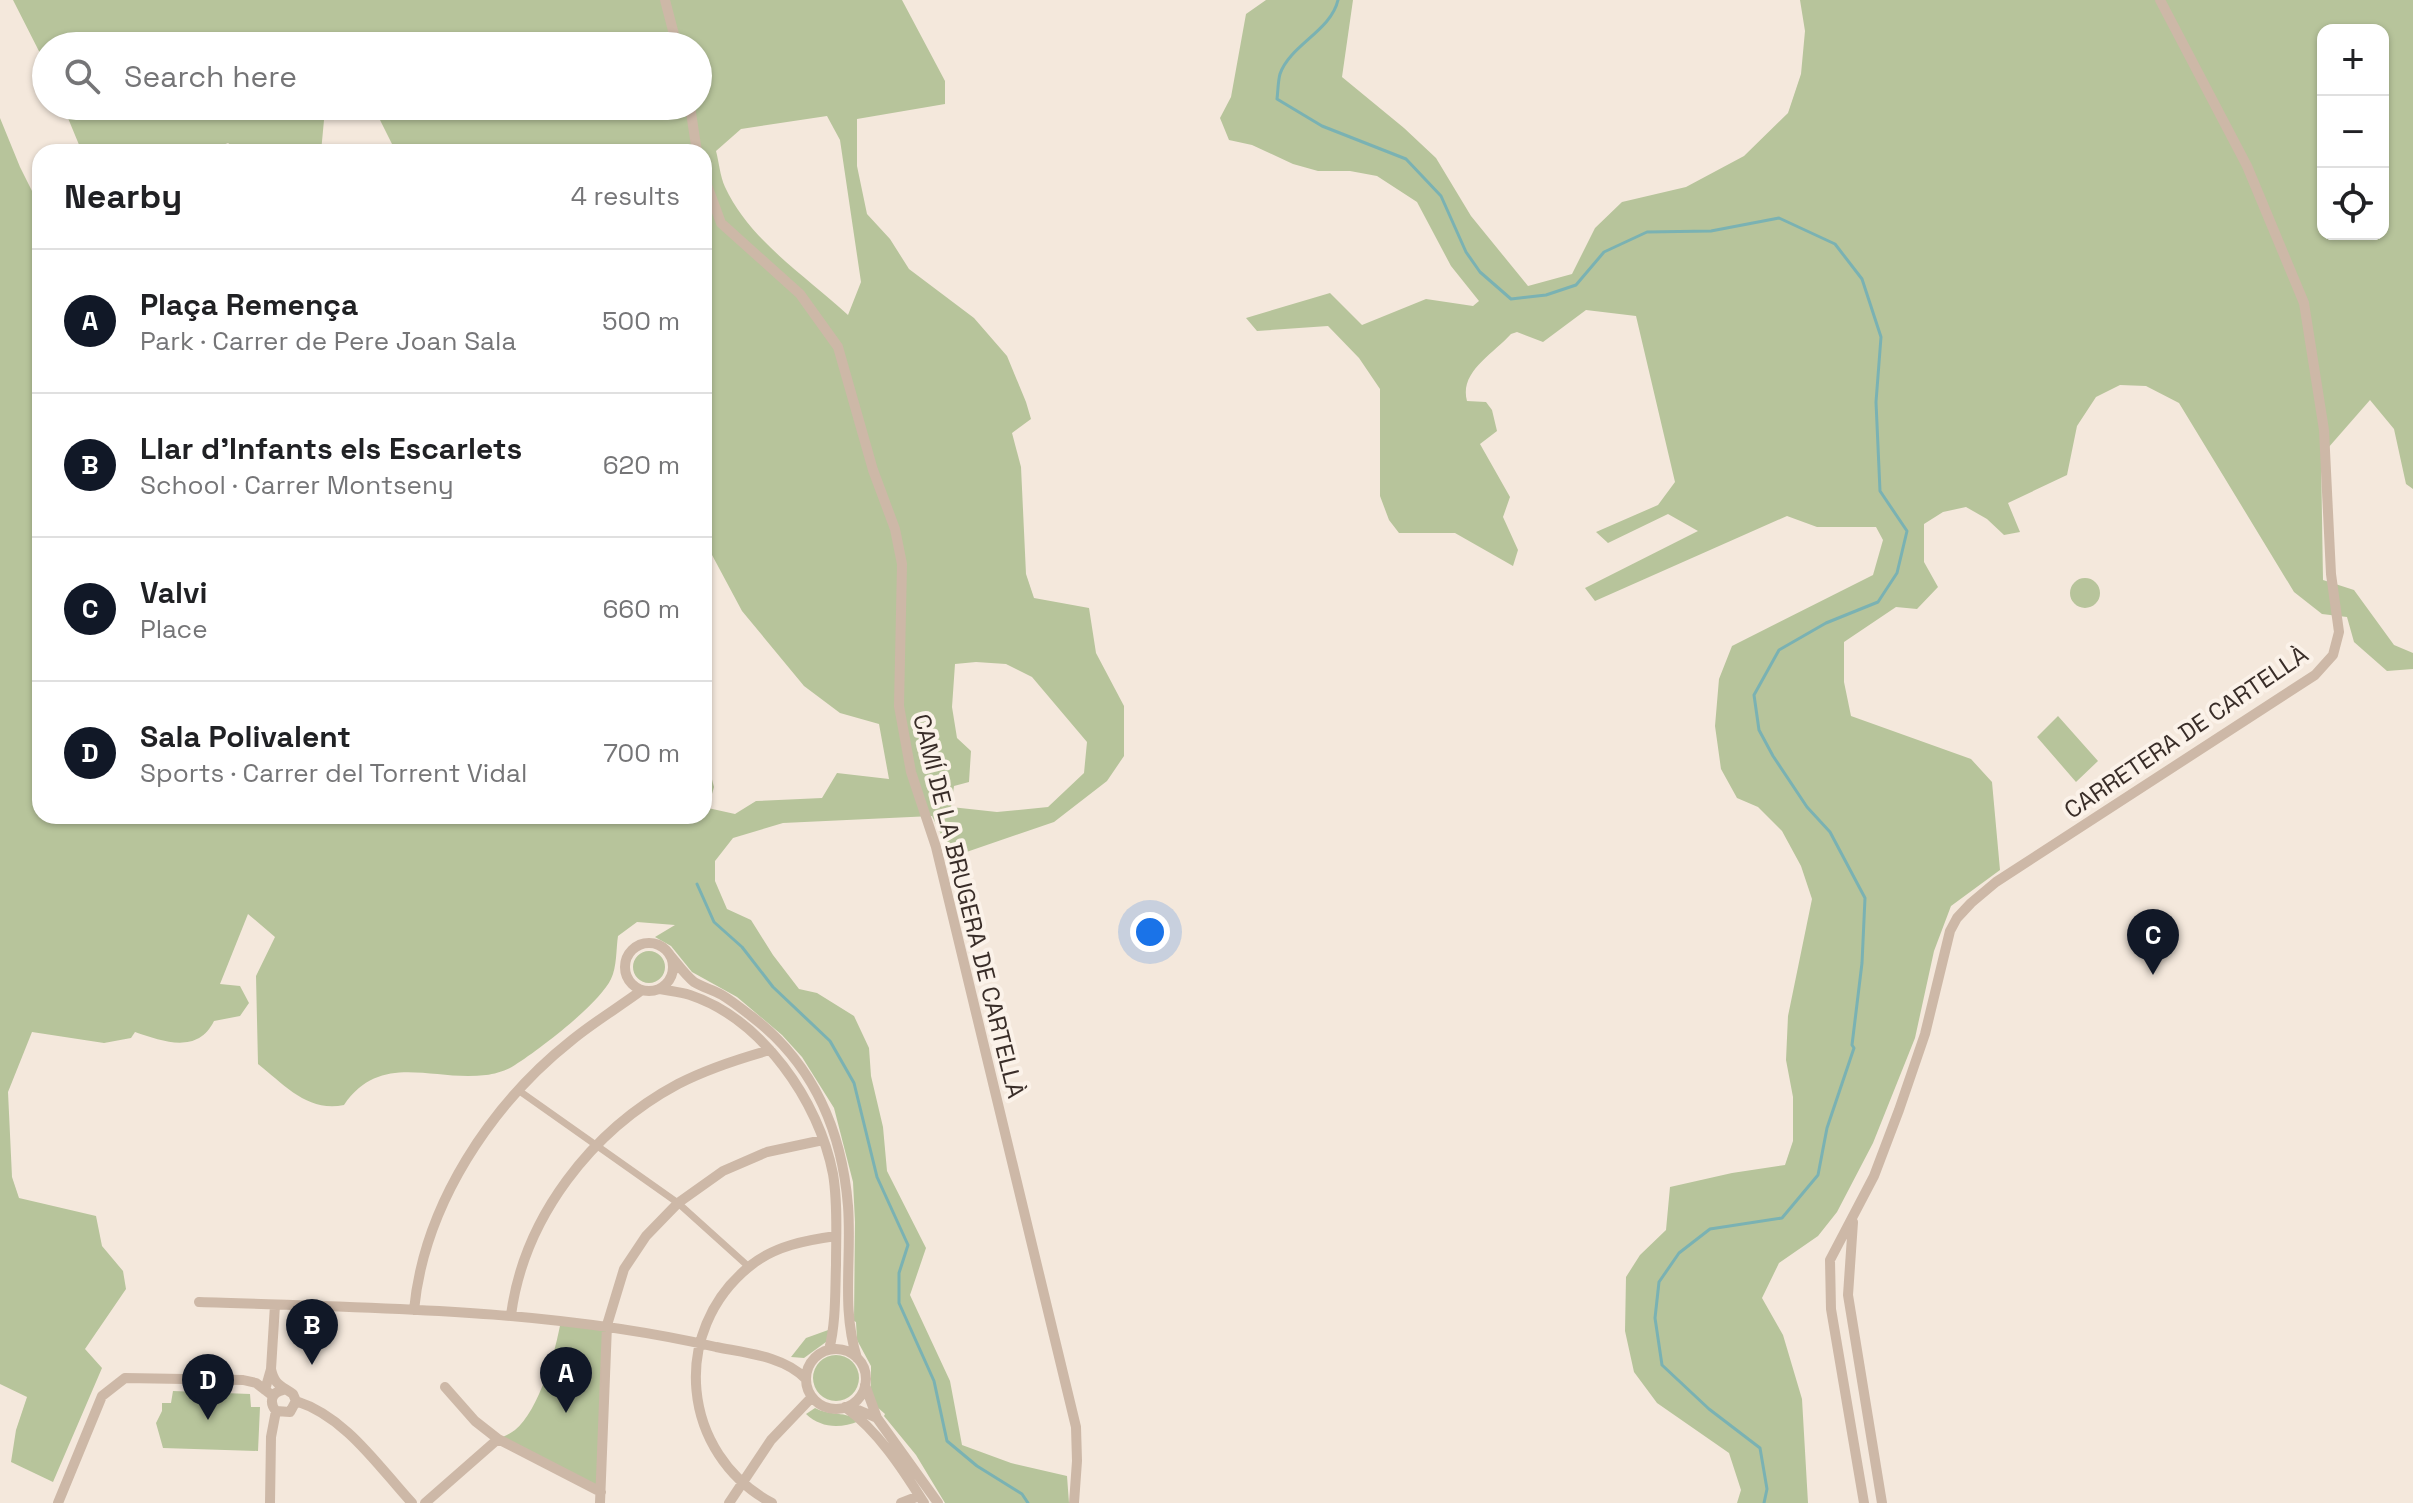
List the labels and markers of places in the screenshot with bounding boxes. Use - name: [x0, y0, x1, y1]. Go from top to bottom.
- pin: C: [2127, 909, 2179, 975]
- pin: B: [286, 1299, 338, 1365]
- pin: A: [540, 1347, 592, 1413]
- pin: D: [182, 1354, 234, 1420]

